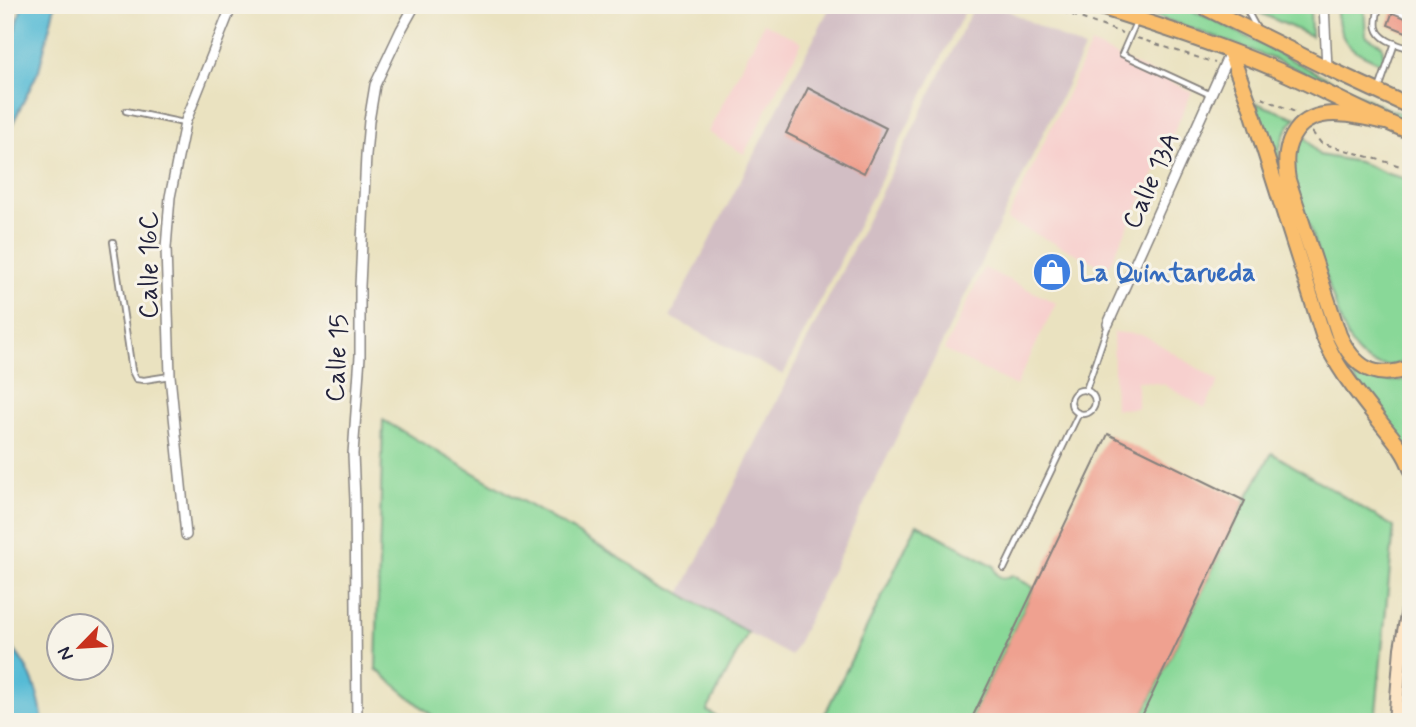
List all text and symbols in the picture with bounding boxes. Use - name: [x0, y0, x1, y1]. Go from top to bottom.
- street label: Calle 13A: [1115, 127, 1188, 235]
- street label: Calle 16C: [133, 211, 167, 319]
- shop icon: La Quintarueda: [1031, 251, 1073, 293]
- place label: La Quintarueda: [1079, 257, 1256, 291]
- street label: Calle 15: [319, 313, 357, 403]
- north arrow: [46, 612, 116, 682]
- text: N: [52, 643, 80, 665]

